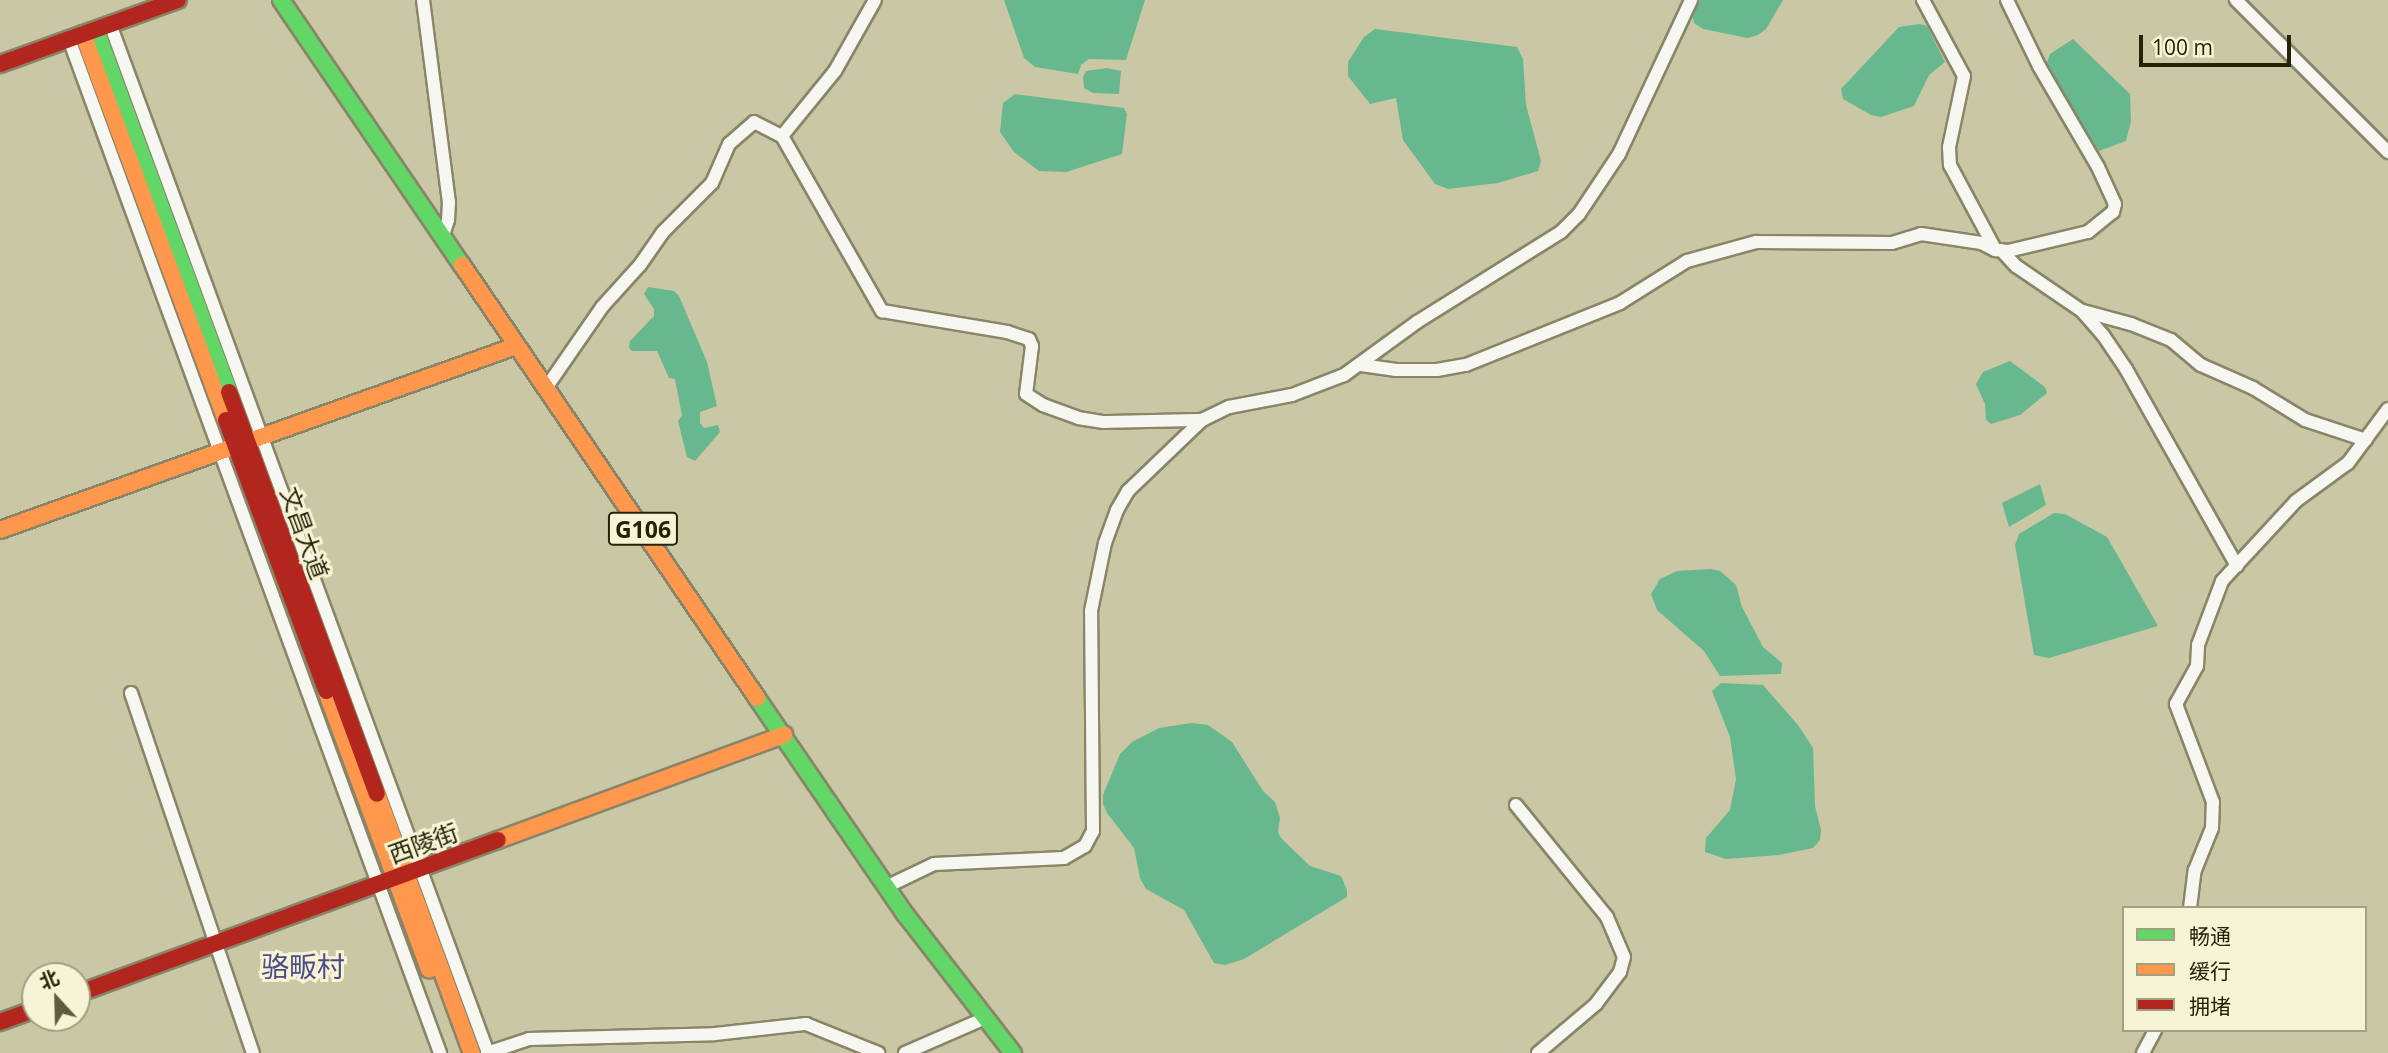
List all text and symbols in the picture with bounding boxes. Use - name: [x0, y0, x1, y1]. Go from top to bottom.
- scale bar: [2143, 21, 2295, 65]
- text: 100 m: [2152, 33, 2213, 61]
- street label: 文昌大道: [275, 483, 335, 583]
- road number: G106: [606, 509, 680, 548]
- street label: 西陵街: [384, 817, 462, 869]
- legend: [2122, 906, 2367, 1032]
- text: 畅通: [2189, 922, 2231, 950]
- district label: 骆畈村: [261, 949, 345, 983]
- text: 缓行: [2189, 957, 2231, 985]
- north arrow: [21, 962, 91, 1032]
- text: 北: [35, 964, 63, 995]
- text: 拥堵: [2189, 992, 2231, 1020]

